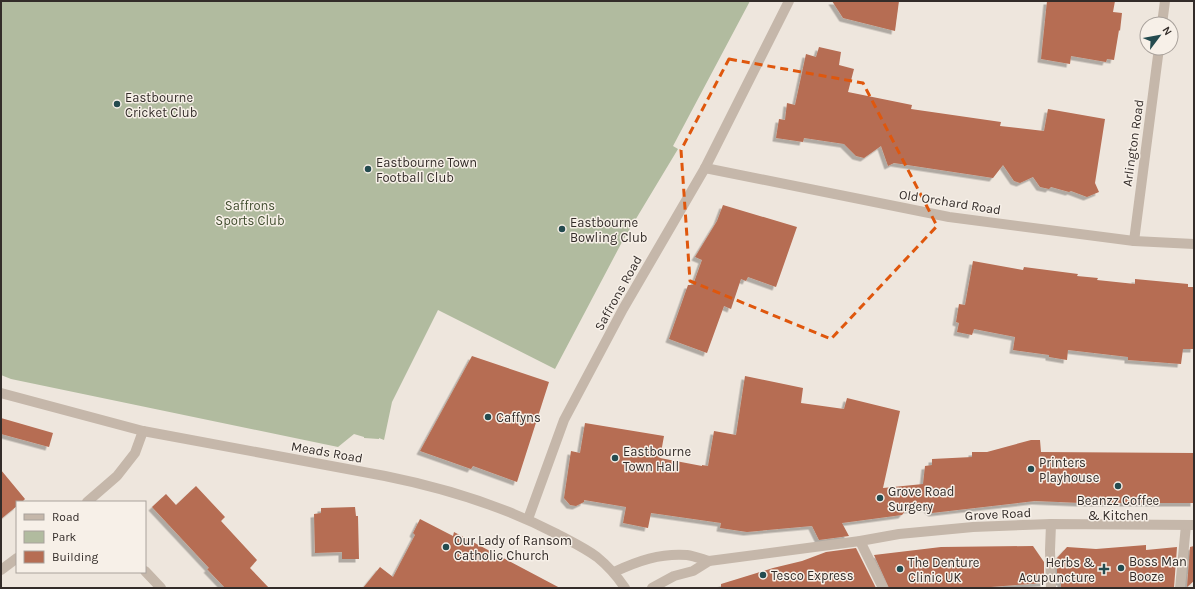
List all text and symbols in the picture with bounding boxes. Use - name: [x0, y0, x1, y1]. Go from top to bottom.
- north arrow: [1139, 16, 1179, 56]
- text: N: [1159, 24, 1175, 38]
- place label: Eastbourne Cricket Club: [125, 90, 197, 120]
- marker: Eastbourne Cricket Club: [112, 99, 122, 109]
- street label: Arlington Road: [1119, 99, 1147, 187]
- place label: Eastbourne Town Football Club: [376, 155, 477, 185]
- marker: Eastbourne Town Football Club: [363, 164, 373, 174]
- street label: Old Orchard Road: [898, 187, 1002, 217]
- park label: Saffrons Sports Club: [215, 198, 285, 228]
- place label: Eastbourne Bowling Club: [570, 215, 648, 245]
- marker: Eastbourne Bowling Club: [557, 224, 567, 234]
- street label: Saffrons Road: [591, 253, 645, 333]
- place label: Caffyns: [496, 410, 541, 425]
- marker: Caffyns: [483, 412, 493, 422]
- street label: Meads Road: [290, 438, 364, 466]
- place label: Eastbourne Town Hall: [623, 444, 691, 474]
- marker: Eastbourne Town Hall: [610, 453, 620, 463]
- place label: Printers Playhouse: [1039, 455, 1100, 485]
- marker: Printers Playhouse: [1026, 464, 1036, 474]
- marker: Beanzz Coffee & Kitchen: [1113, 481, 1123, 491]
- place label: Grove Road Surgery: [888, 484, 954, 514]
- marker: Grove Road Surgery: [875, 493, 885, 503]
- place label: Beanzz Coffee & Kitchen: [1077, 493, 1160, 523]
- legend: [16, 501, 146, 573]
- street label: Grove Road: [964, 505, 1032, 523]
- text: Road: [52, 510, 80, 524]
- text: Park: [52, 530, 77, 544]
- place label: Our Lady of Ransom Catholic Church: [454, 533, 572, 563]
- marker: Our Lady of Ransom Catholic Church: [441, 542, 451, 552]
- text: Building: [52, 550, 99, 564]
- place label: Boss Man Booze: [1129, 554, 1187, 584]
- place label: The Denture Clinic UK: [908, 555, 980, 585]
- place label: Herbs & Acupuncture: [1019, 555, 1095, 585]
- marker: Herbs & Acupuncture: [1098, 563, 1110, 575]
- marker: Boss Man Booze: [1116, 563, 1126, 573]
- marker: The Denture Clinic UK: [895, 564, 905, 574]
- place label: Tesco Express: [771, 568, 854, 583]
- marker: Tesco Express: [758, 570, 768, 580]

